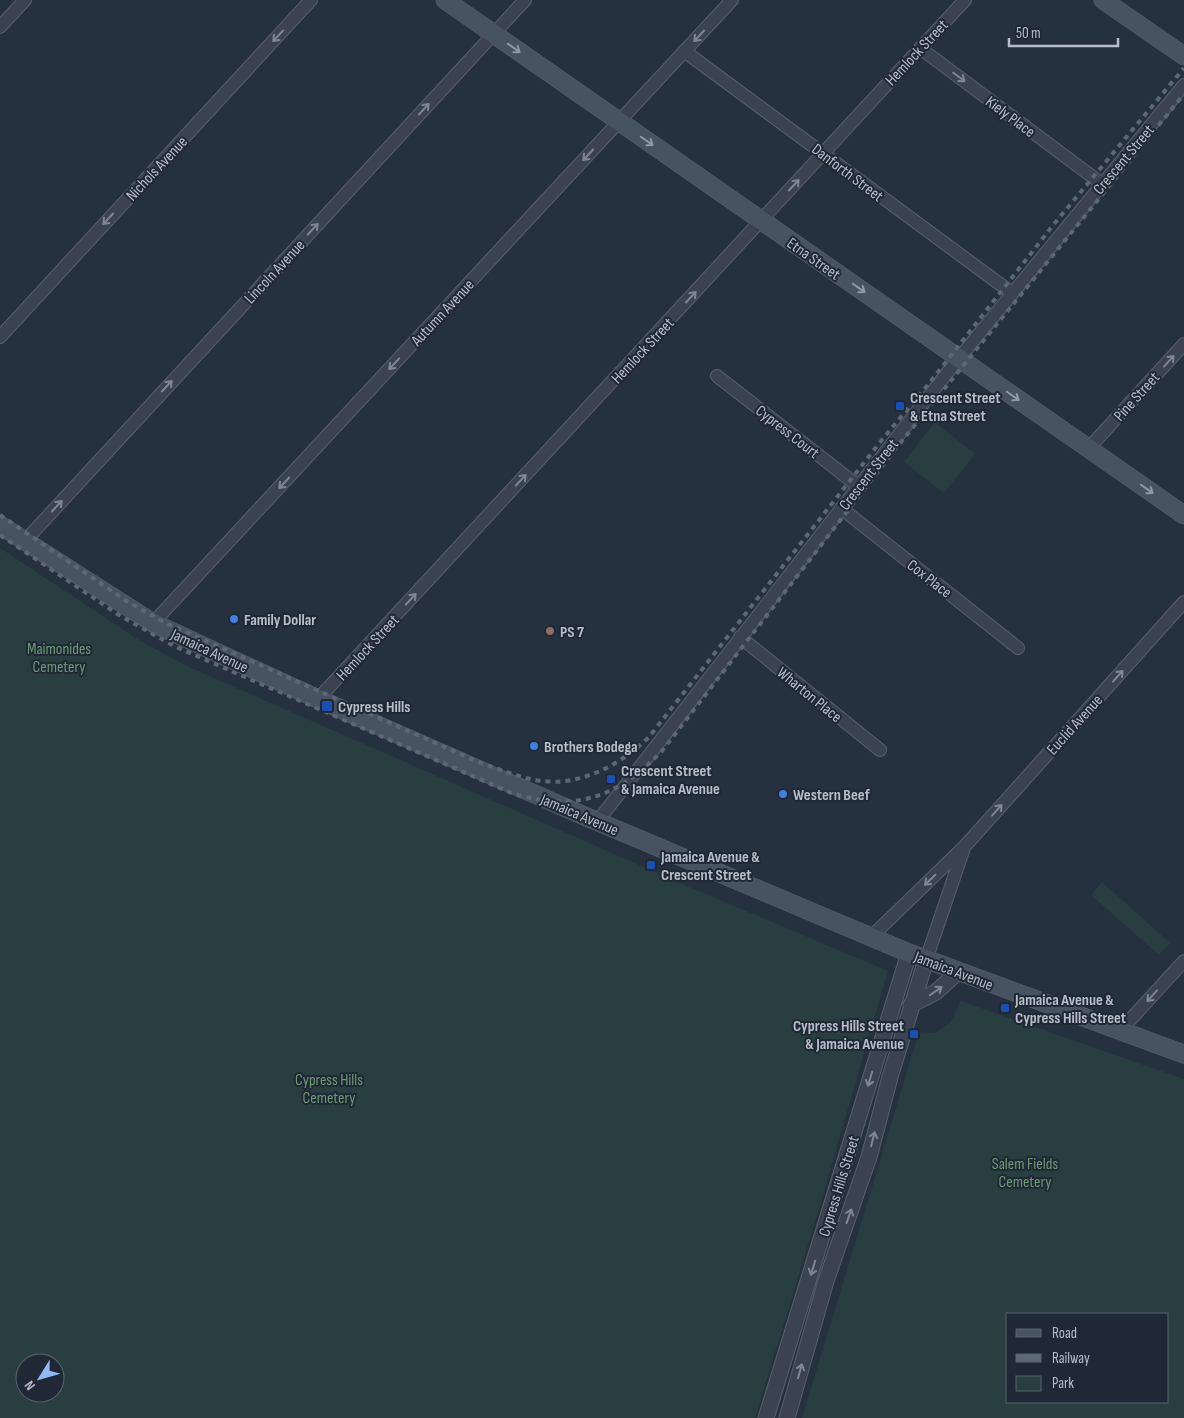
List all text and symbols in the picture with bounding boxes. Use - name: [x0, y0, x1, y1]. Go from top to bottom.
- scale bar: [1009, 15, 1118, 47]
- street label: Hemlock Street: [882, 16, 953, 90]
- text: 50 m: [1016, 24, 1041, 43]
- one-way arrow: [272, 29, 284, 42]
- one-way arrow: [693, 29, 705, 42]
- one-way arrow: [506, 43, 520, 53]
- one-way arrow: [952, 72, 965, 83]
- street label: Kiely Place: [982, 92, 1039, 142]
- one-way arrow: [418, 103, 430, 116]
- street label: Crescent Street: [1090, 121, 1159, 199]
- street label: Nichols Avenue: [122, 133, 192, 205]
- one-way arrow: [640, 136, 654, 146]
- street label: Danforth Street: [808, 140, 887, 206]
- one-way arrow: [582, 148, 594, 161]
- one-way arrow: [788, 178, 800, 191]
- one-way arrow: [102, 213, 114, 226]
- one-way arrow: [307, 222, 319, 235]
- street label: Etna Street: [783, 234, 844, 285]
- street label: Lincoln Avenue: [241, 236, 309, 308]
- street label: Autumn Avenue: [407, 276, 479, 351]
- one-way arrow: [851, 283, 865, 293]
- one-way arrow: [685, 290, 697, 303]
- street label: Hemlock Street: [608, 314, 679, 388]
- one-way arrow: [1163, 354, 1174, 367]
- one-way arrow: [388, 357, 400, 370]
- street label: Pine Street: [1110, 369, 1164, 425]
- one-way arrow: [162, 380, 173, 393]
- place label: Crescent Street & Etna Street: [910, 389, 1001, 426]
- one-way arrow: [1006, 391, 1020, 401]
- marker: Crescent Street & Etna Street: [894, 400, 906, 412]
- street label: Cypress Court: [751, 401, 823, 463]
- street label: Crescent Street: [835, 435, 903, 514]
- one-way arrow: [515, 474, 527, 487]
- one-way arrow: [278, 476, 290, 489]
- one-way arrow: [1140, 484, 1154, 494]
- one-way arrow: [51, 499, 63, 512]
- street label: Cox Place: [903, 556, 955, 602]
- one-way arrow: [405, 593, 416, 606]
- place label: Family Dollar: [244, 611, 316, 630]
- street label: Hemlock Street: [333, 611, 404, 685]
- marker: Family Dollar: [228, 613, 240, 625]
- place label: PS 7: [560, 623, 584, 642]
- street label: Jamaica Avenue: [167, 625, 251, 677]
- marker: PS 7: [544, 625, 556, 637]
- park label: Maimonides Cemetery: [27, 640, 91, 677]
- street label: Wharton Place: [773, 663, 845, 727]
- one-way arrow: [1112, 669, 1124, 682]
- street label: Euclid Avenue: [1043, 691, 1107, 759]
- place label: Cypress Hills: [338, 698, 410, 717]
- marker: Cypress Hills: [320, 699, 334, 713]
- place label: Brothers Bodega: [544, 738, 638, 757]
- marker: Brothers Bodega: [528, 740, 540, 752]
- place label: Crescent Street & Jamaica Avenue: [621, 762, 720, 799]
- marker: Crescent Street & Jamaica Avenue: [605, 773, 617, 785]
- place label: Western Beef: [793, 786, 871, 805]
- marker: Western Beef: [777, 788, 789, 800]
- street label: Jamaica Avenue: [537, 790, 621, 840]
- one-way arrow: [991, 803, 1003, 816]
- place label: Jamaica Avenue & Crescent Street: [660, 848, 760, 885]
- marker: Jamaica Avenue & Crescent Street: [645, 859, 657, 871]
- one-way arrow: [923, 874, 936, 886]
- street label: Jamaica Avenue: [910, 947, 996, 995]
- one-way arrow: [929, 986, 943, 996]
- one-way arrow: [1146, 989, 1158, 1002]
- place label: Jamaica Avenue & Cypress Hills Street: [1014, 991, 1126, 1028]
- marker: Jamaica Avenue & Cypress Hills Street: [999, 1002, 1011, 1014]
- place label: Cypress Hills Street & Jamaica Avenue: [793, 1017, 904, 1054]
- marker: Cypress Hills Street & Jamaica Avenue: [908, 1028, 920, 1040]
- park label: Cypress Hills Cemetery: [295, 1071, 363, 1108]
- one-way arrow: [865, 1071, 875, 1087]
- one-way arrow: [869, 1132, 879, 1148]
- street label: Cypress Hills Street: [815, 1134, 864, 1239]
- park label: Salem Fields Cemetery: [992, 1155, 1058, 1192]
- one-way arrow: [844, 1208, 854, 1224]
- one-way arrow: [808, 1260, 818, 1276]
- legend: [1006, 1313, 1169, 1403]
- text: Road: [1052, 1324, 1077, 1343]
- text: Railway: [1052, 1349, 1090, 1368]
- north arrow: [15, 1353, 65, 1403]
- one-way arrow: [796, 1364, 806, 1380]
- text: Park: [1052, 1374, 1074, 1393]
- text: N: [21, 1377, 39, 1394]

